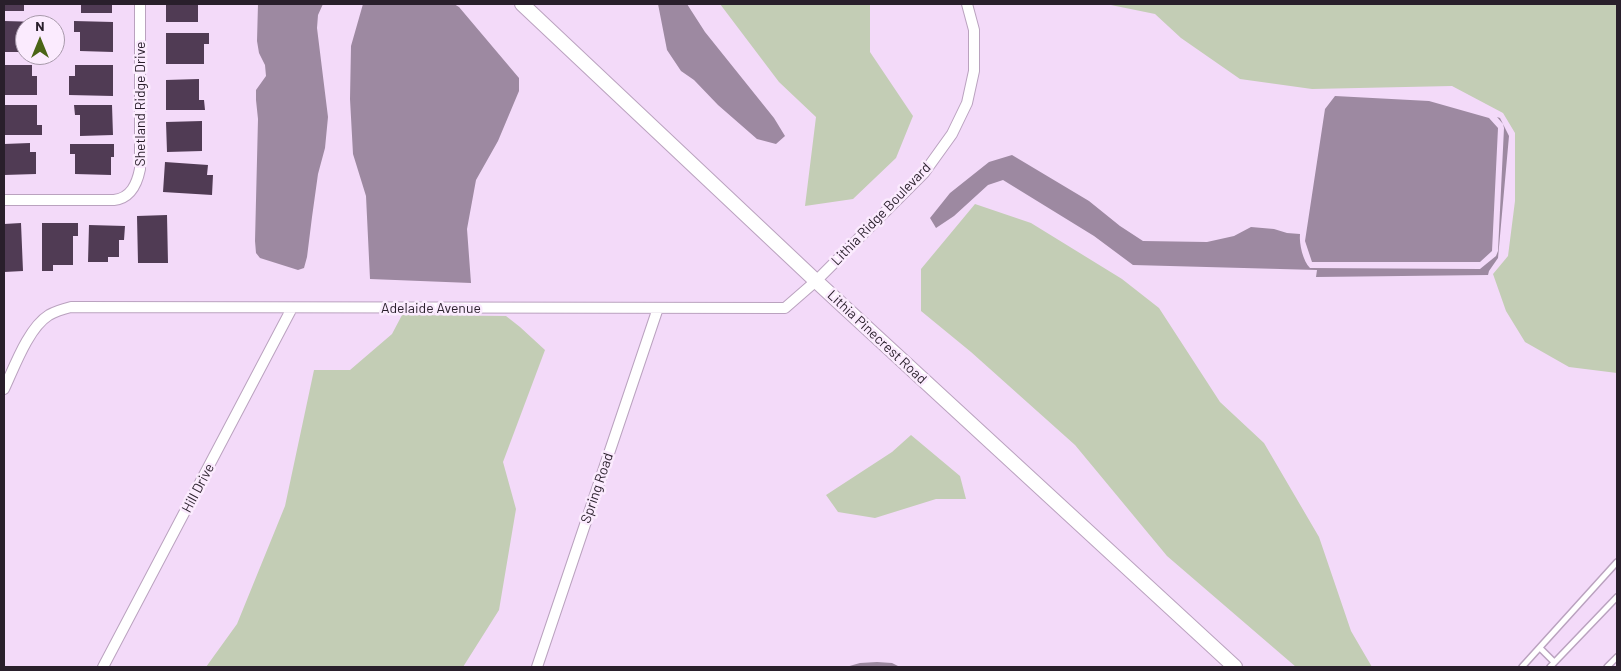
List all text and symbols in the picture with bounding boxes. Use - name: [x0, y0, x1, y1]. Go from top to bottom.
- north arrow: [15, 15, 65, 65]
- text: N: [35, 17, 45, 34]
- street label: Shetland Ridge Drive: [132, 41, 148, 167]
- street label: Lithia Ridge Boulevard: [828, 159, 934, 269]
- street label: Lithia Pinecrest Road: [824, 287, 930, 387]
- street label: Adelaide Avenue: [381, 300, 481, 316]
- street label: Spring Road: [577, 451, 617, 525]
- street label: Hill Drive: [178, 461, 218, 515]

